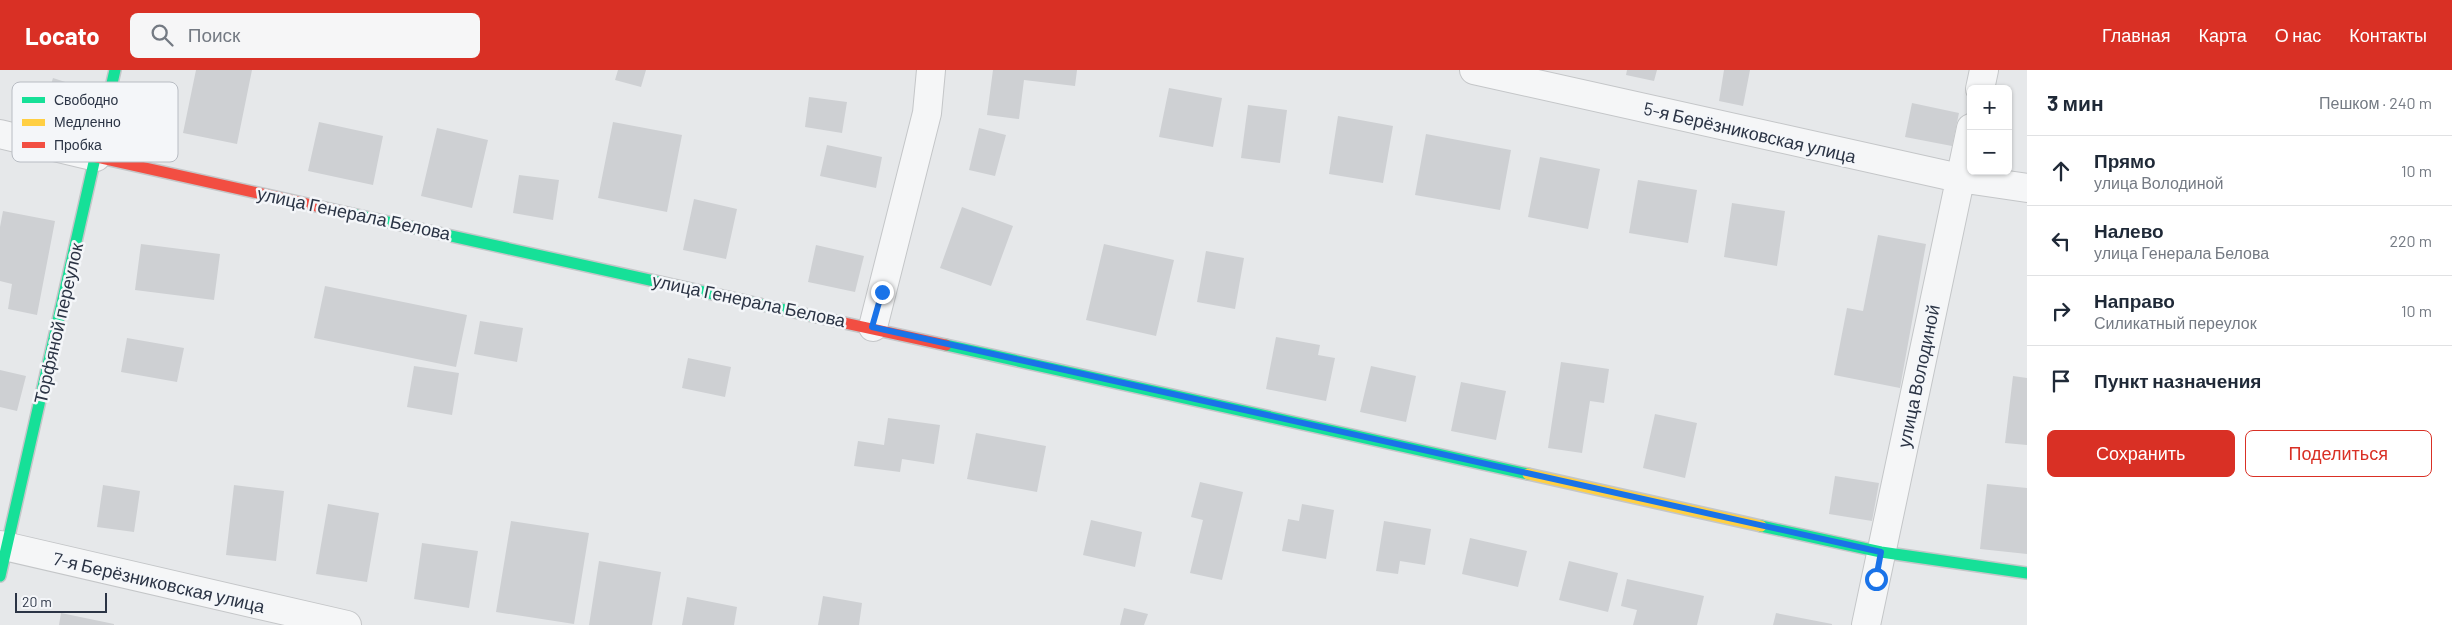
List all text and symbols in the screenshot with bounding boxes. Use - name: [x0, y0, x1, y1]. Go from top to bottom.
- search box: [130, 13, 480, 58]
- text: Locato: [25, 21, 100, 50]
- icon: search: [148, 21, 176, 49]
- text: Поиск: [188, 23, 240, 46]
- text: Главная: [2102, 24, 2171, 46]
- text: Карта: [2199, 24, 2247, 46]
- text: О нас: [2275, 24, 2321, 46]
- text: Контакты: [2349, 24, 2427, 46]
- legend: [12, 82, 178, 162]
- map controls: [1967, 85, 2012, 175]
- button: +: [1967, 85, 2012, 130]
- text: 3 мин: [2047, 90, 2104, 115]
- text: Свободно: [54, 91, 119, 108]
- text: Пешком · 240 m: [2319, 93, 2432, 112]
- street label: 5-я Берёзниковская улица: [1642, 97, 1859, 167]
- text: Медленно: [54, 113, 121, 130]
- button: −: [1967, 130, 2012, 175]
- text: Пробка: [54, 136, 102, 153]
- text: Прямо: [2094, 149, 2156, 172]
- icon: ahead: [2047, 157, 2075, 185]
- text: 10 m: [2401, 161, 2432, 180]
- text: улица Володиной: [2094, 173, 2223, 192]
- street label: улица Генерала Белова: [255, 182, 454, 244]
- text: Налево: [2094, 219, 2164, 242]
- icon: left: [2047, 227, 2075, 255]
- text: 220 m: [2389, 231, 2432, 250]
- street label: Торфяной переулок: [29, 240, 87, 406]
- text: улица Генерала Белова: [2094, 243, 2269, 262]
- street label: улица Генерала Белова: [650, 269, 849, 331]
- route end: [871, 281, 894, 304]
- text: Направо: [2094, 289, 2175, 312]
- icon: right: [2047, 297, 2075, 325]
- text: 10 m: [2401, 301, 2432, 320]
- street label: улица Володиной: [1892, 303, 1944, 449]
- text: Силикатный переулок: [2094, 313, 2257, 332]
- icon: arrive: [2047, 367, 2075, 395]
- text: Пункт назначения: [2094, 369, 2261, 392]
- button: Сохранить: [2047, 430, 2235, 477]
- button: Поделиться: [2245, 430, 2432, 477]
- street label: 7-я Берёзниковская улица: [51, 547, 268, 617]
- route start: [1865, 568, 1888, 591]
- scale bar: [15, 590, 108, 613]
- text: 20 m: [22, 593, 52, 610]

